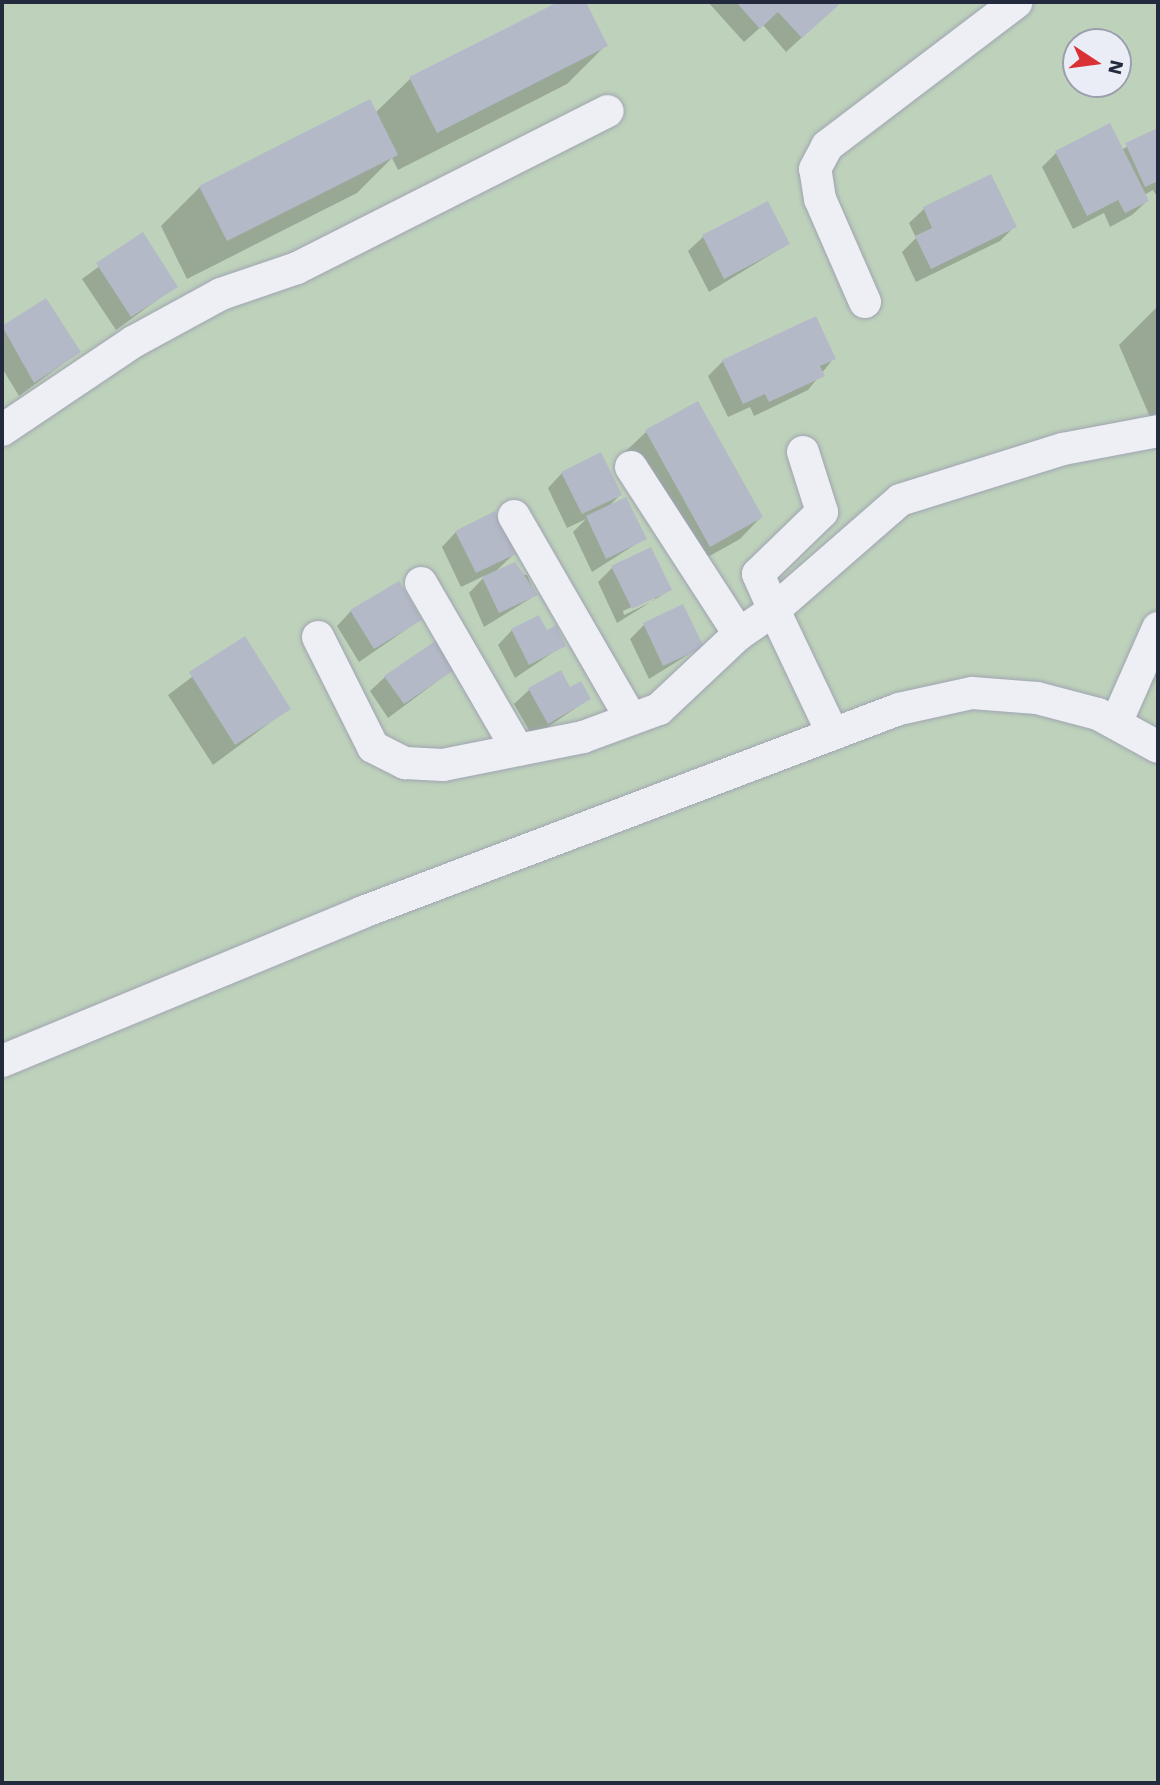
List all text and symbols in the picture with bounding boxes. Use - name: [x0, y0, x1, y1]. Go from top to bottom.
- north arrow: [1062, 28, 1132, 98]
- text: N: [1103, 58, 1129, 77]

